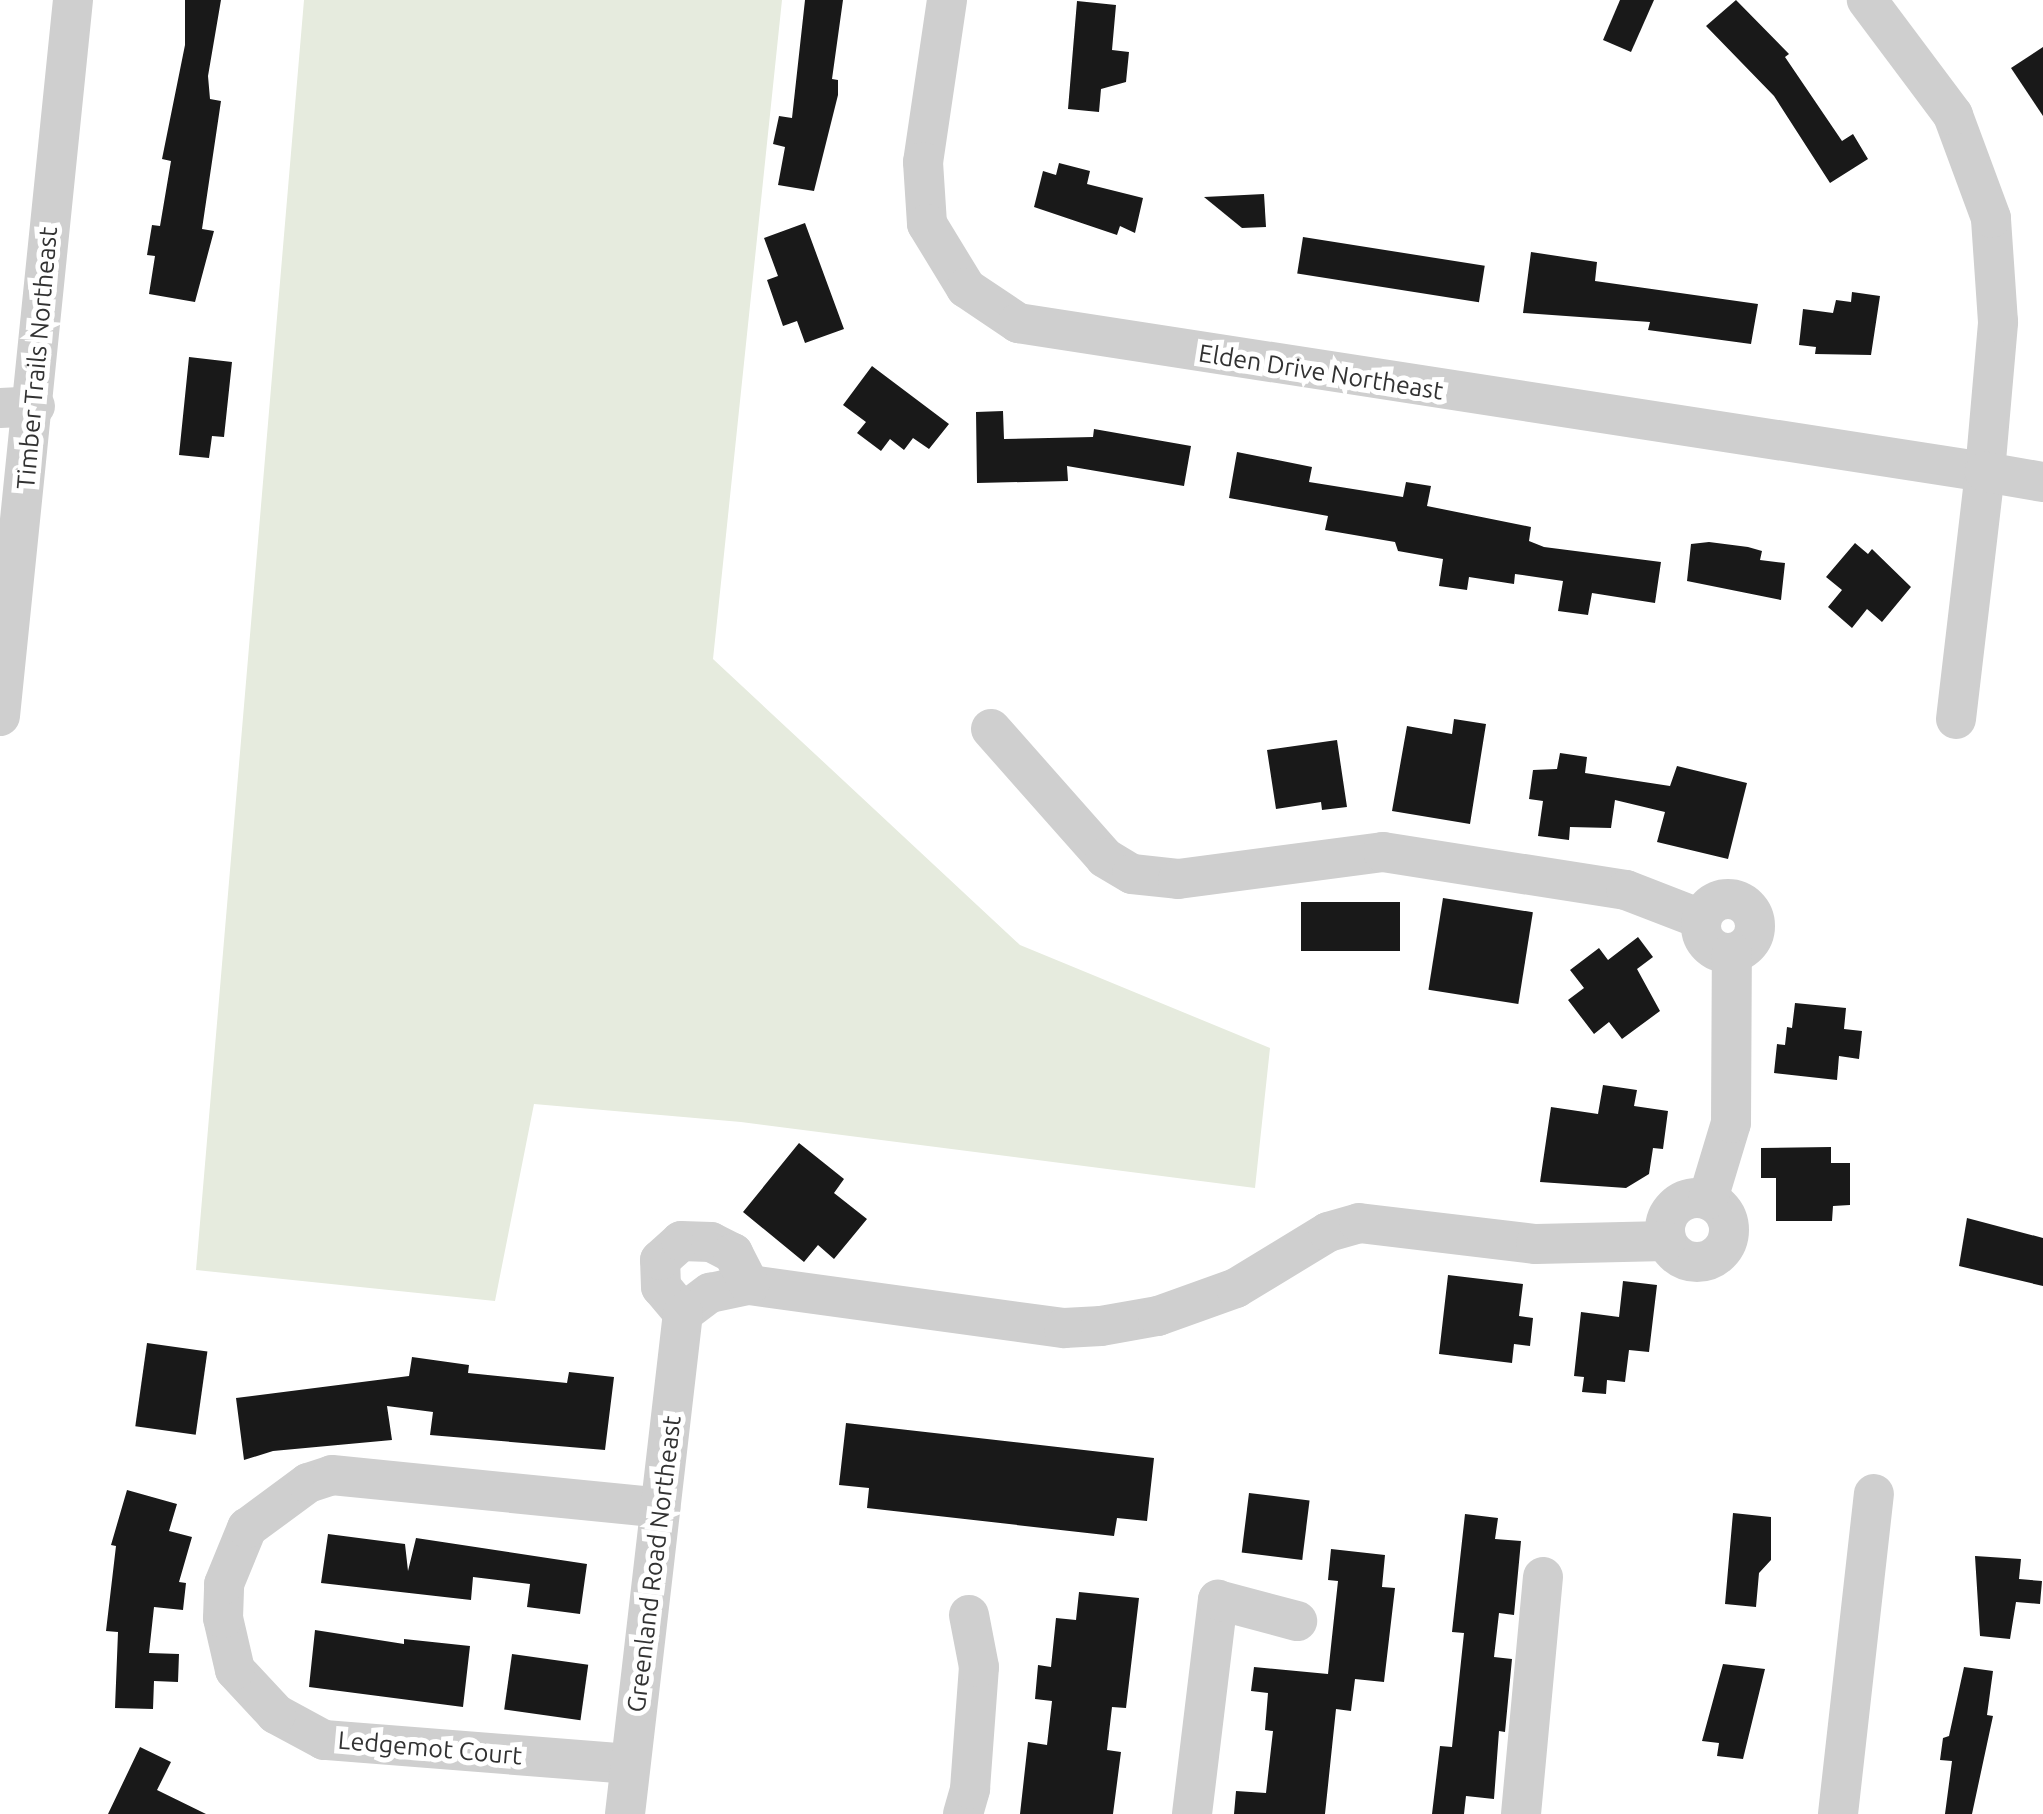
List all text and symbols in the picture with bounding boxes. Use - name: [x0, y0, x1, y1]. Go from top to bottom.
- street label: Timber Trails Northeast: [11, 225, 63, 491]
- street label: Elden Drive Northeast: [1197, 338, 1445, 406]
- street label: Greenland Road Northeast: [621, 1414, 687, 1714]
- street label: Ledgemot Court: [337, 1725, 523, 1771]

